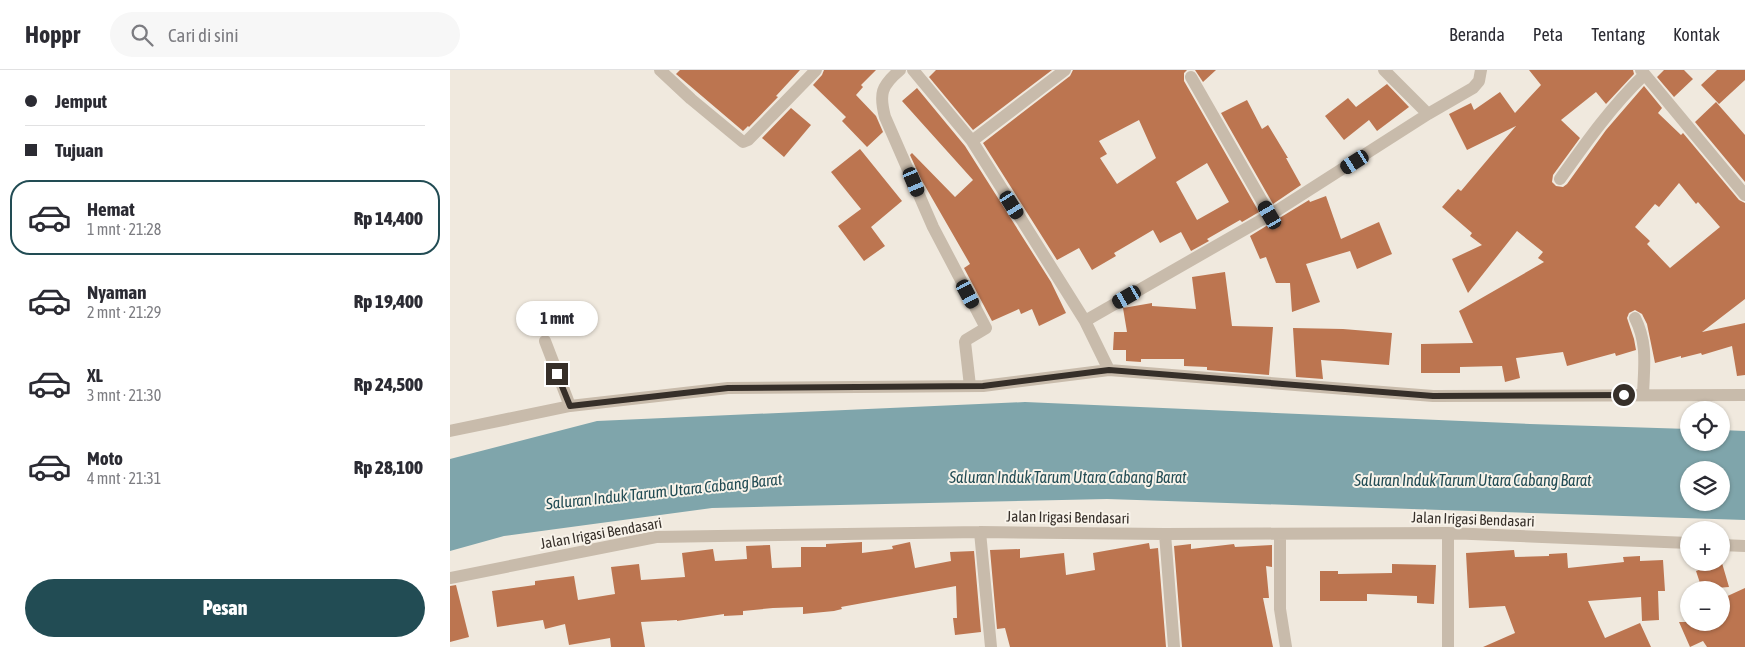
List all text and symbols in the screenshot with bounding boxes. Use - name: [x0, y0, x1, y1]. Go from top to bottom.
- search box: [110, 12, 460, 57]
- text: Hoppr: [25, 21, 80, 48]
- icon: search: [128, 21, 156, 49]
- text: Cari di sini: [168, 24, 239, 46]
- text: Beranda: [1449, 24, 1505, 45]
- text: Peta: [1533, 24, 1563, 45]
- text: Tentang: [1591, 24, 1645, 45]
- text: Kontak: [1673, 24, 1720, 45]
- text: Jemput: [55, 90, 107, 112]
- text: Tujuan: [55, 139, 103, 161]
- car: [1338, 148, 1371, 176]
- car: [901, 165, 926, 199]
- car: [997, 188, 1026, 222]
- icon: car: [27, 195, 72, 240]
- text: Hemat: [87, 198, 135, 220]
- car: [1256, 198, 1283, 232]
- text: Rp 14,400: [354, 207, 423, 229]
- text: 1 mnt · 21:28: [87, 220, 161, 238]
- car: [954, 277, 981, 311]
- icon: car: [27, 278, 72, 323]
- text: Nyaman: [87, 281, 146, 303]
- car: [1110, 283, 1143, 311]
- text: Rp 19,400: [354, 290, 423, 312]
- callout: 1 mnt: [516, 302, 598, 336]
- text: 2 mnt · 21:29: [87, 303, 161, 321]
- text: 1 mnt: [540, 309, 574, 327]
- icon: car: [27, 361, 72, 406]
- route end: [546, 363, 568, 385]
- text: XL: [87, 364, 103, 386]
- text: Rp 24,500: [354, 373, 423, 395]
- route start: [1613, 384, 1635, 406]
- text: 3 mnt · 21:30: [87, 386, 161, 404]
- map controls: [1680, 401, 1730, 631]
- button: locate: [1680, 401, 1730, 451]
- icon: car: [27, 444, 72, 489]
- text: Moto: [87, 447, 123, 469]
- text: Rp 28,100: [354, 456, 423, 478]
- button: layers: [1680, 461, 1730, 511]
- water label: Saluran Induk Tarum Utara Cabang Barat: [948, 468, 1187, 487]
- text: 4 mnt · 21:31: [87, 469, 161, 487]
- water label: Saluran Induk Tarum Utara Cabang Barat: [544, 470, 784, 513]
- water label: Saluran Induk Tarum Utara Cabang Barat: [1353, 471, 1592, 490]
- street label: Jalan Irigasi Bendasari: [1006, 507, 1130, 527]
- street label: Jalan Irigasi Bendasari: [1411, 508, 1535, 530]
- street label: Jalan Irigasi Bendasari: [539, 514, 663, 552]
- button: +: [1680, 521, 1730, 571]
- button: Pesan: [25, 579, 425, 637]
- button: −: [1680, 581, 1730, 631]

